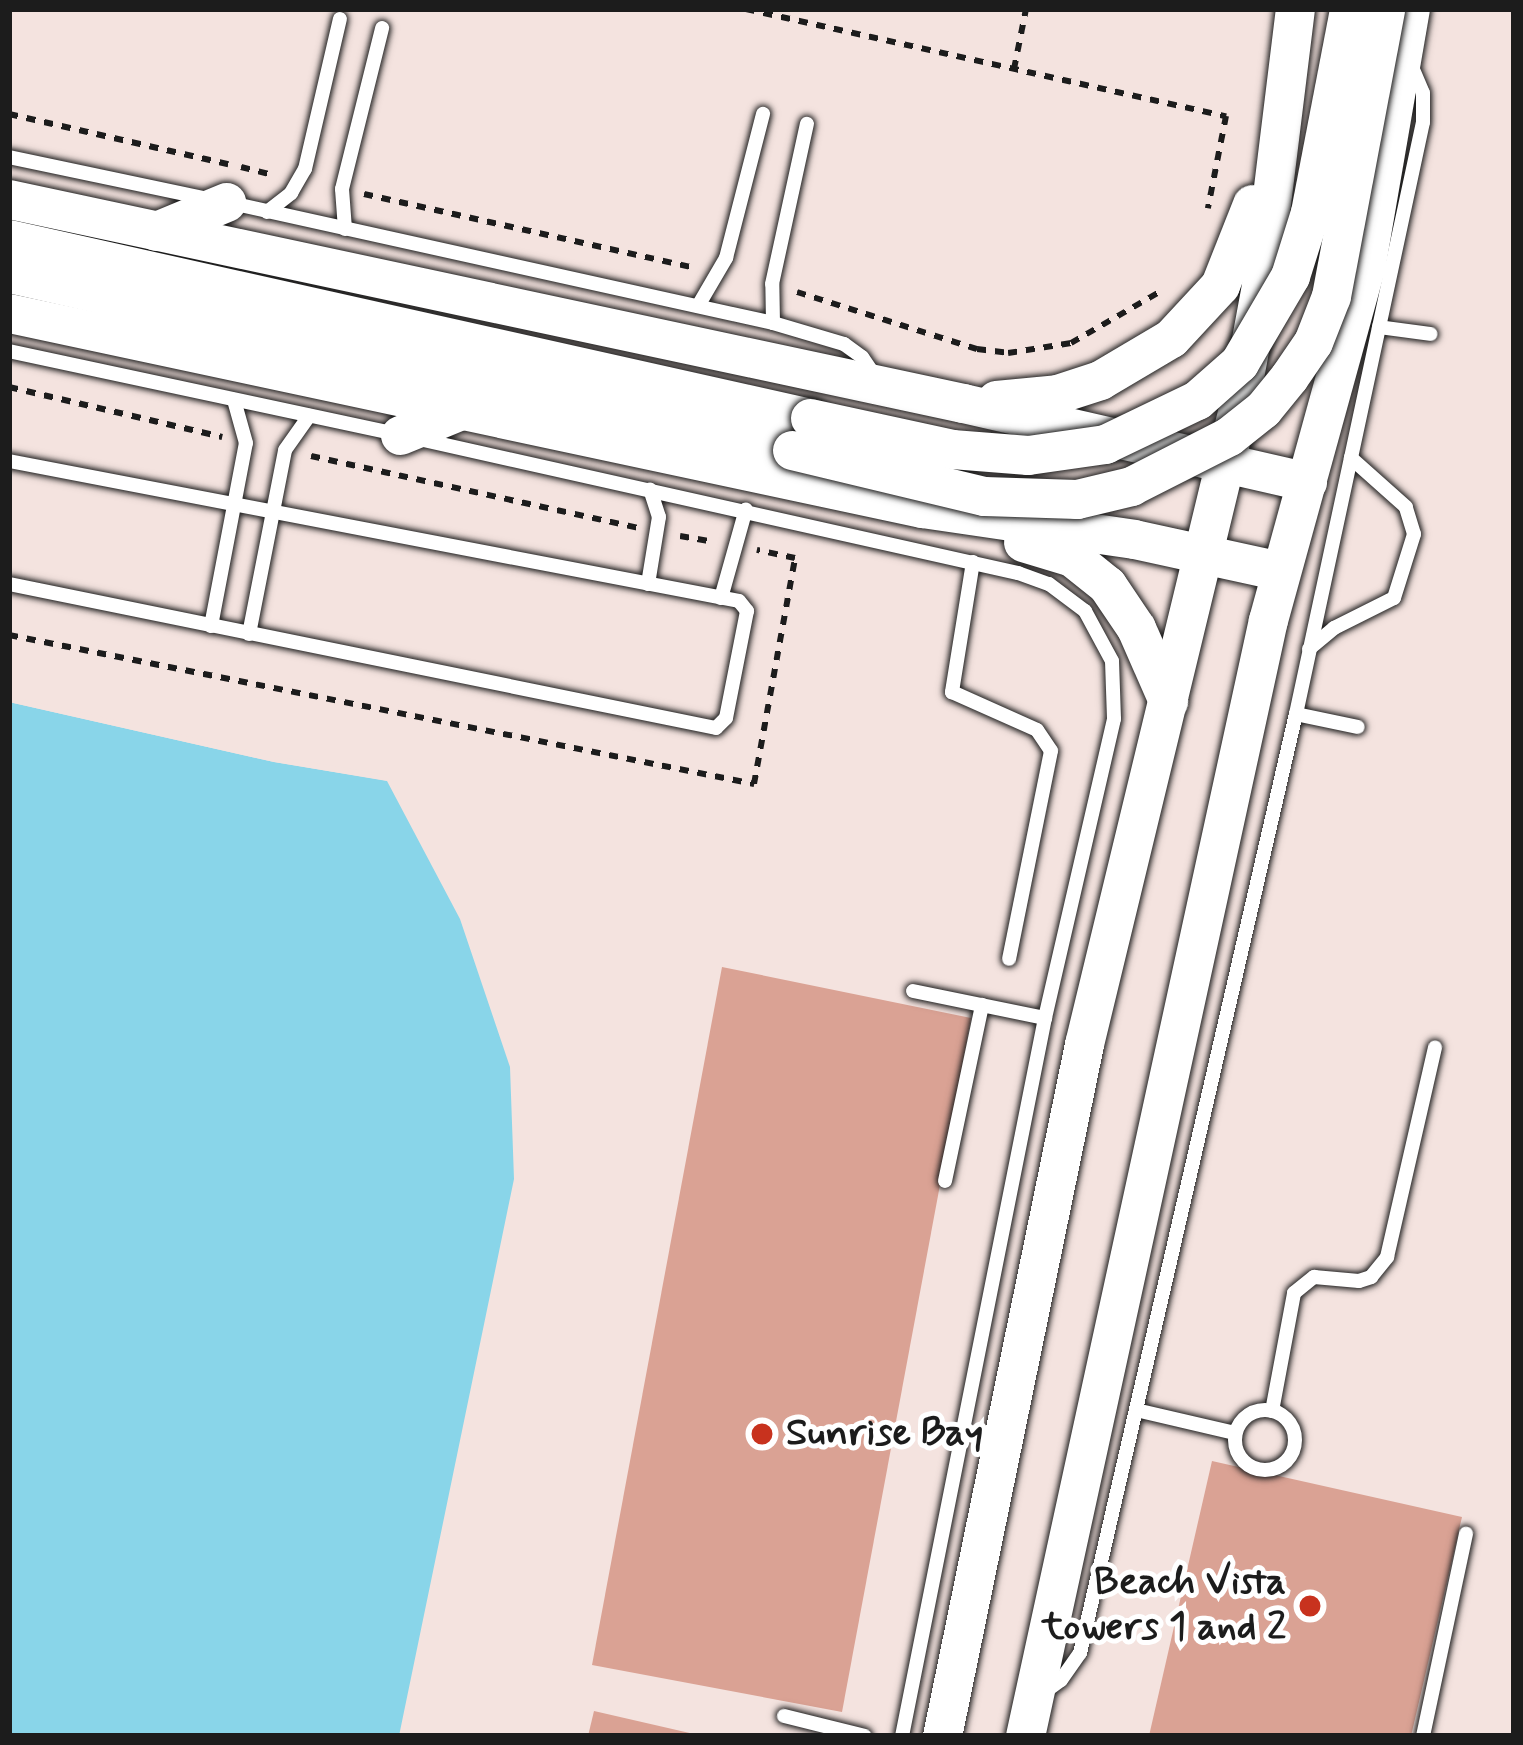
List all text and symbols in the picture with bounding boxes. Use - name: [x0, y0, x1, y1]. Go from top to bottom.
- place label: Sunrise Bay: [786, 1411, 986, 1457]
- marker: Sunrise Bay: [749, 1421, 775, 1447]
- place label: Beach Vista towers 1 and 2: [1042, 1561, 1286, 1652]
- marker: Beach Vista towers 1 and 2: [1297, 1593, 1323, 1619]

